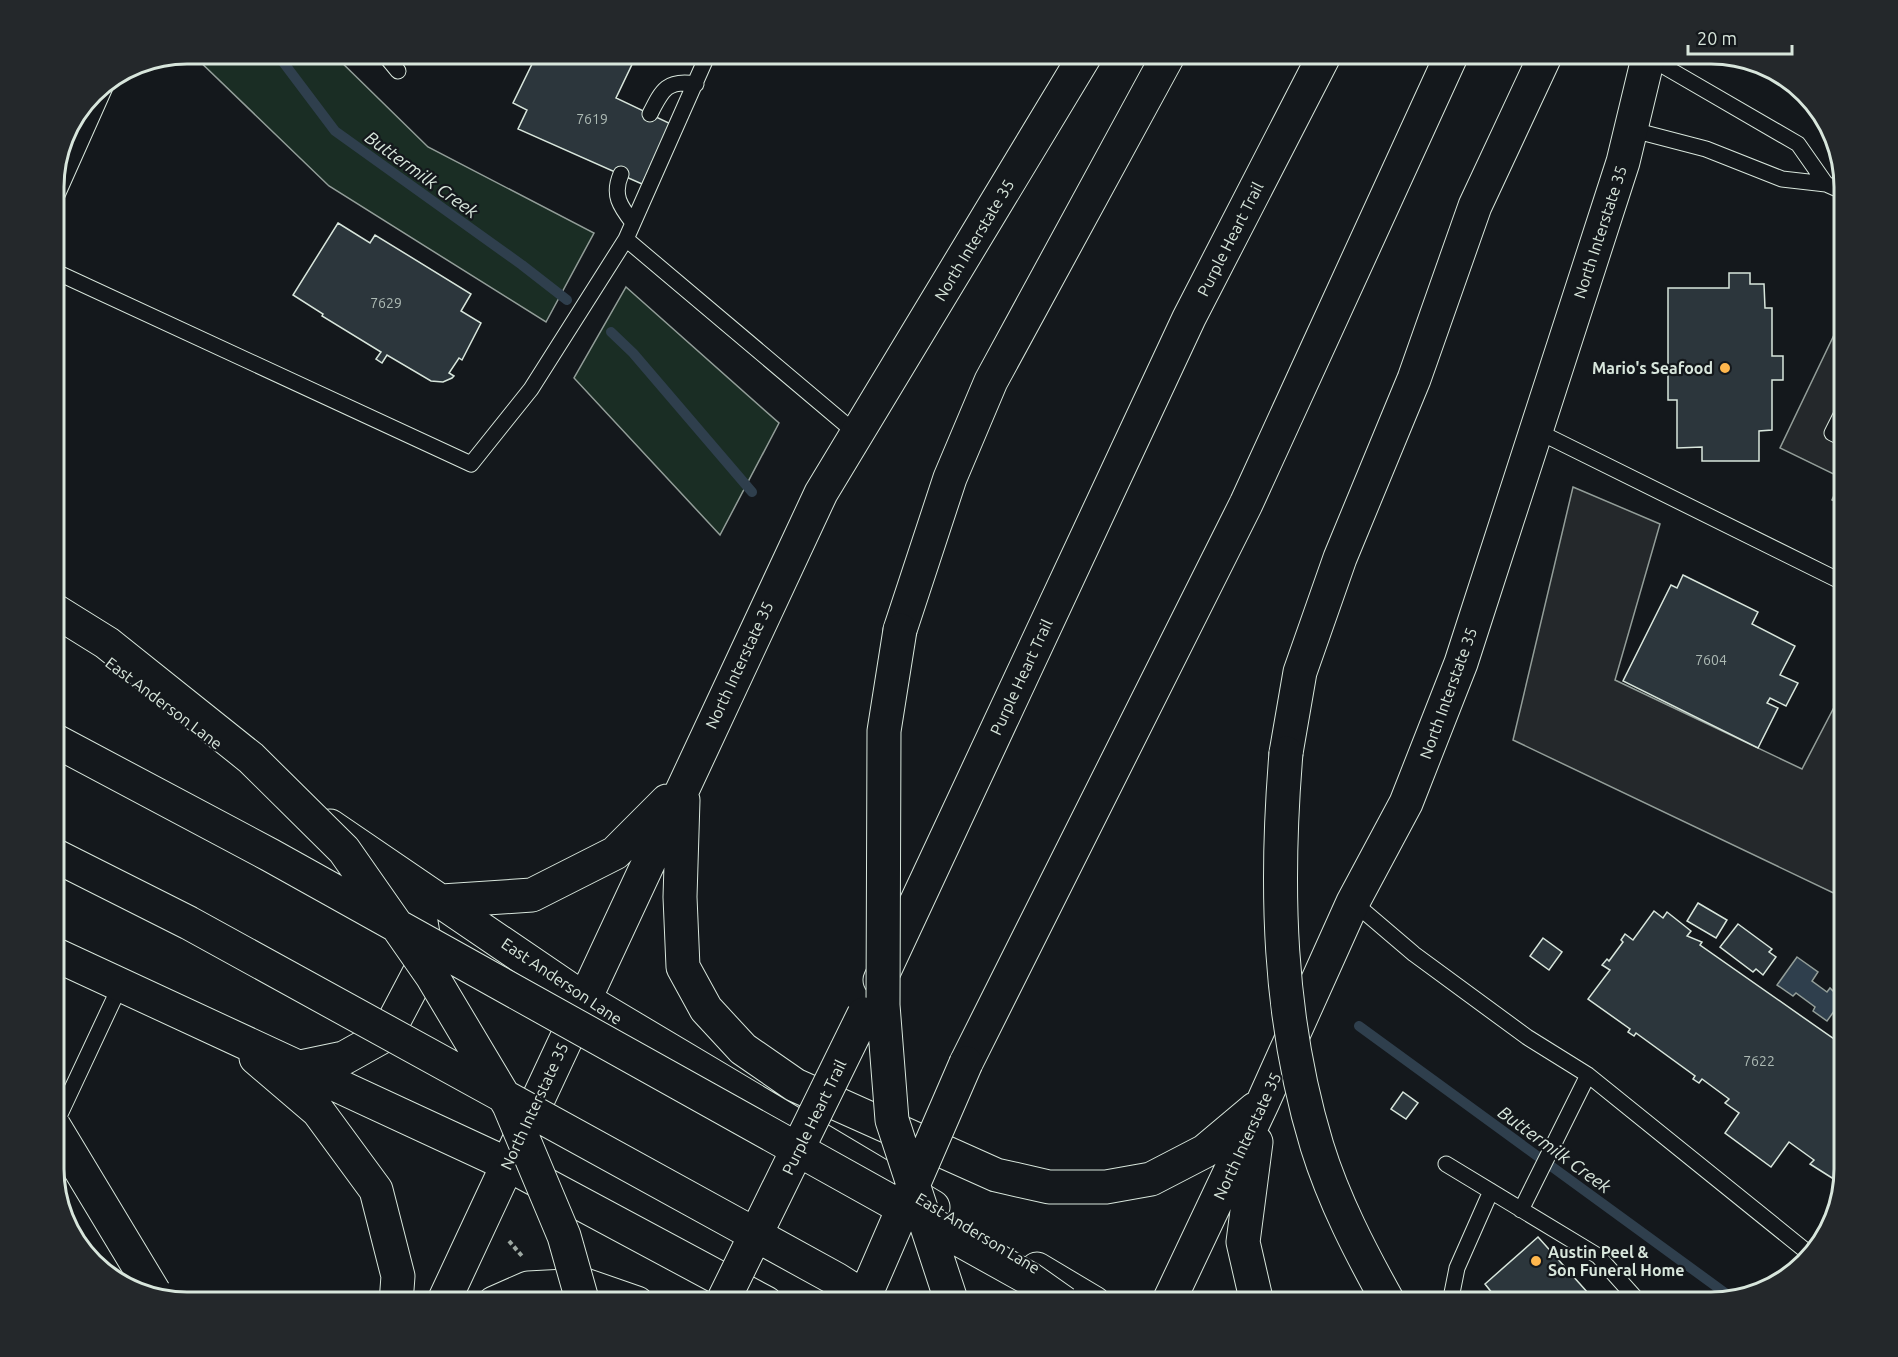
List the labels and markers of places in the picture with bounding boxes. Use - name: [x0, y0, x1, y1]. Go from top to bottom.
- place label: Mario's Seafood: [1592, 359, 1713, 377]
- marker: Mario's Seafood: [1718, 361, 1732, 375]
- place label: Austin Peel & Son Funeral Home: [1548, 1243, 1685, 1279]
- marker: Austin Peel & Son Funeral Home: [1529, 1254, 1543, 1268]

